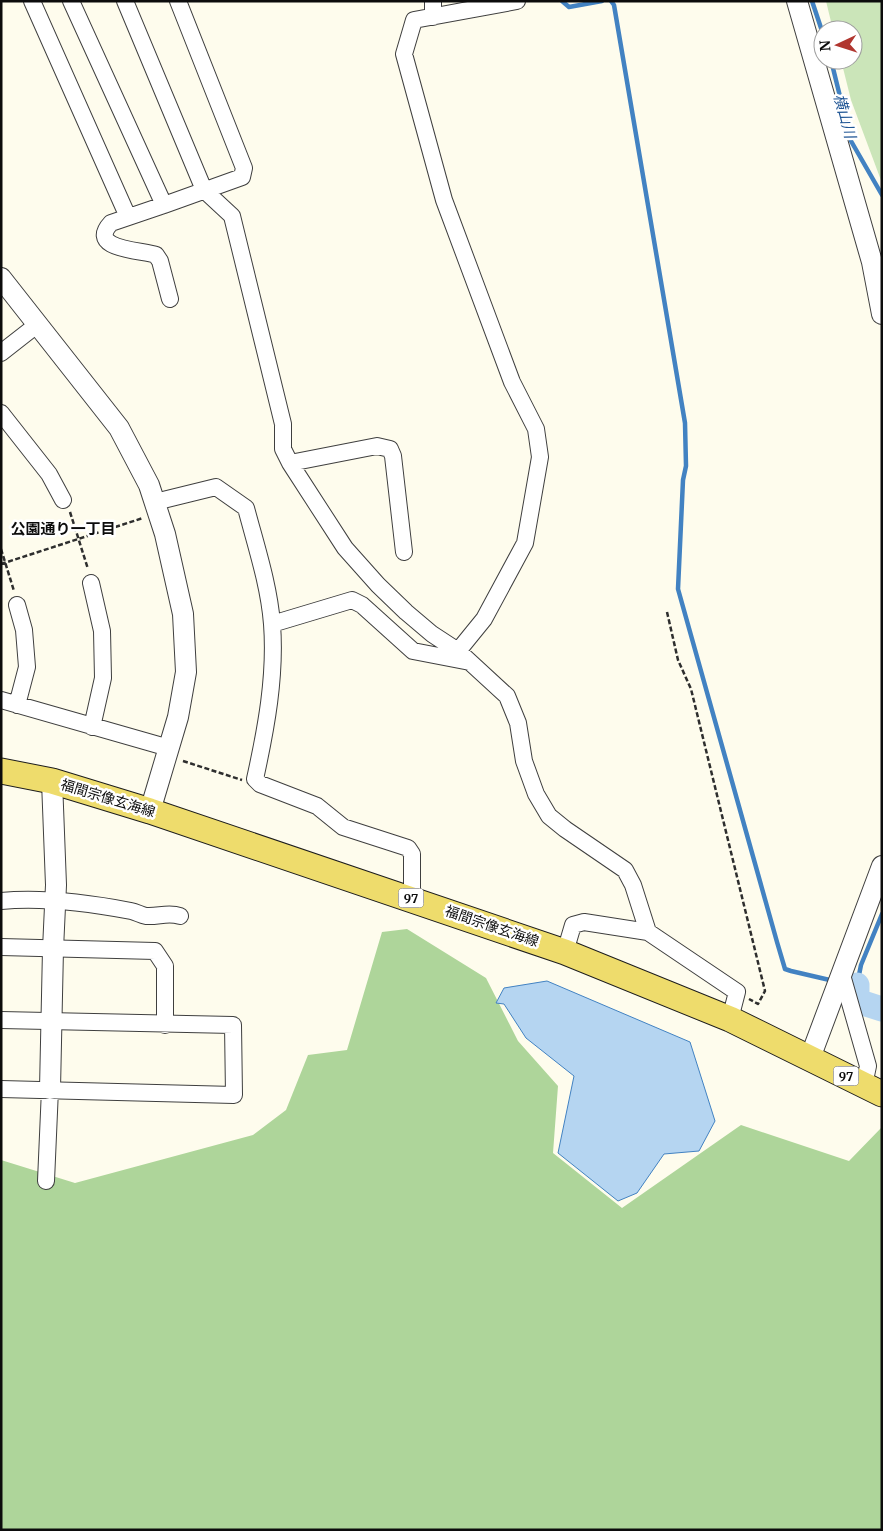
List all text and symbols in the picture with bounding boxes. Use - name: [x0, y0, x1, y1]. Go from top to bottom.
- north arrow: [813, 20, 863, 70]
- text: N: [816, 40, 834, 52]
- water label: 横山川: [830, 92, 861, 142]
- district label: 公園通り一丁目: [10, 519, 116, 538]
- street label: 福間宗像玄海線: [59, 775, 157, 821]
- road number: 97: [398, 888, 424, 908]
- street label: 福間宗像玄海線: [443, 902, 541, 950]
- road number: 97: [834, 1066, 858, 1086]

